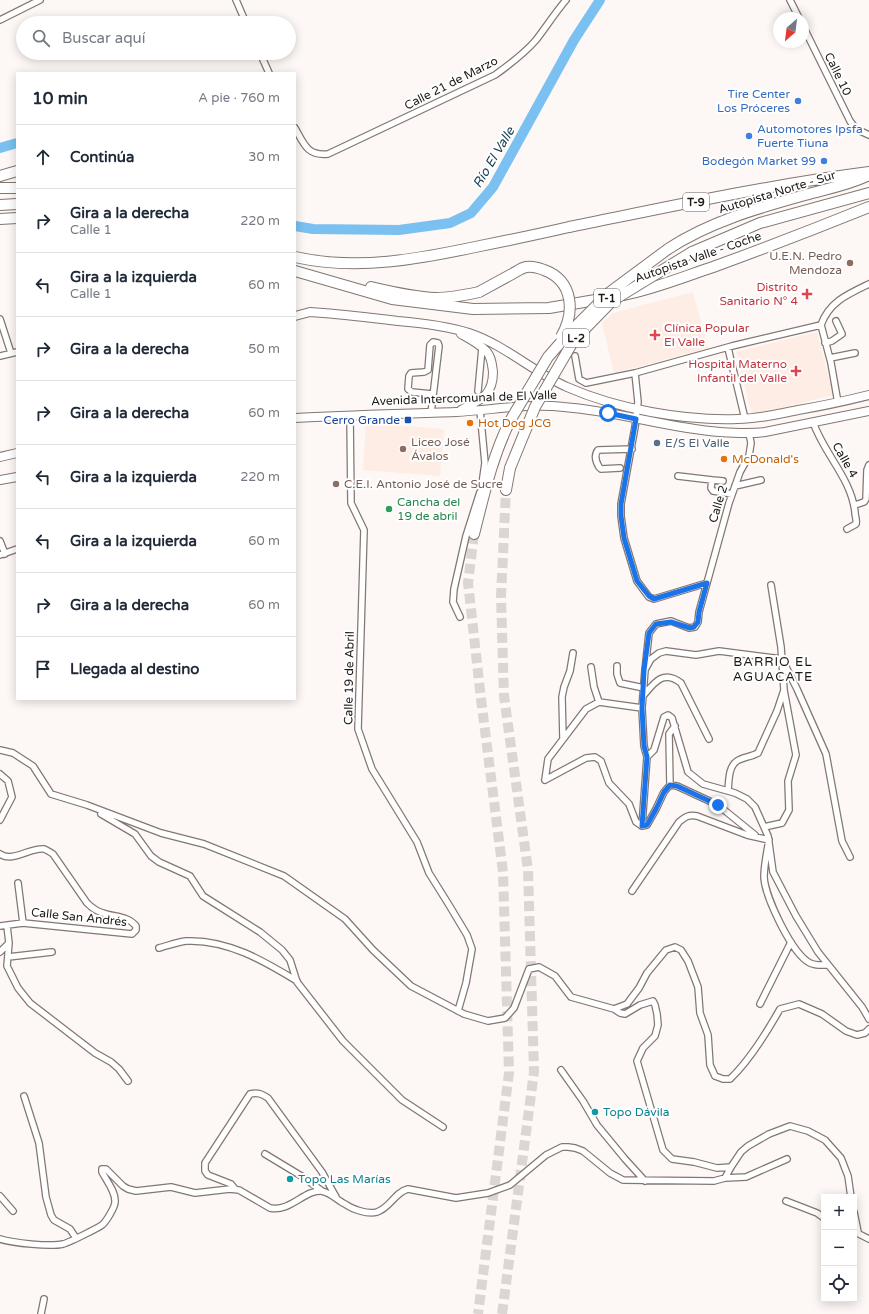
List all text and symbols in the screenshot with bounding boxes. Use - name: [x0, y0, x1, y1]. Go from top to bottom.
- north arrow: [773, 12, 809, 48]
- search box: [16, 16, 296, 60]
- icon: search: [30, 27, 52, 49]
- text: Buscar aquí: [62, 29, 145, 47]
- street label: Calle 10: [822, 50, 855, 98]
- street label: Calle 21 de Marzo: [402, 53, 500, 113]
- place label: Tire Center Los Próceres: [717, 87, 790, 115]
- text: 10 min: [32, 88, 88, 109]
- text: A pie · 760 m: [198, 90, 280, 106]
- marker: Tire Center Los Próceres: [793, 96, 803, 106]
- place label: Automotores Ipsfa Fuerte Tiuna: [757, 122, 863, 150]
- water label: Río El Valle: [469, 124, 519, 191]
- marker: Automotores Ipsfa Fuerte Tiuna: [744, 131, 754, 141]
- icon: ahead: [32, 146, 54, 168]
- text: Continúa: [70, 148, 134, 166]
- text: 30 m: [248, 149, 280, 165]
- place label: Bodegón Market 99: [702, 154, 816, 168]
- marker: Bodegón Market 99: [819, 156, 829, 166]
- street label: Autopista Norte - Sur: [717, 167, 838, 216]
- road number: T-9: [683, 193, 709, 211]
- text: Gira a la derecha: [70, 204, 189, 222]
- icon: right: [32, 210, 54, 232]
- text: 220 m: [240, 213, 280, 229]
- text: Calle 1: [70, 222, 112, 238]
- street label: Autopista Valle - Coche: [633, 229, 763, 285]
- place label: U.E.N. Pedro Mendoza: [769, 249, 842, 277]
- marker: U.E.N. Pedro Mendoza: [845, 258, 855, 268]
- text: Gira a la izquierda: [70, 268, 197, 286]
- icon: left: [32, 274, 54, 296]
- text: 60 m: [248, 277, 280, 293]
- place label: Distrito Sanitario N° 4: [719, 280, 798, 308]
- text: Calle 1: [70, 286, 112, 302]
- marker: Distrito Sanitario N° 4: [801, 288, 813, 300]
- road number: T-1: [594, 289, 620, 307]
- place label: Clínica Popular El Valle: [664, 321, 750, 349]
- road number: L-2: [563, 329, 589, 347]
- marker: Clínica Popular El Valle: [649, 329, 661, 341]
- icon: right: [32, 338, 54, 360]
- text: Gira a la derecha: [70, 340, 189, 358]
- text: 50 m: [248, 341, 280, 357]
- place label: Hospital Materno Infantil del Valle: [688, 357, 787, 385]
- marker: Hospital Materno Infantil del Valle: [790, 365, 802, 377]
- street label: Avenida Intercomunal de El Valle: [371, 388, 557, 408]
- icon: right: [32, 402, 54, 424]
- text: Gira a la derecha: [70, 404, 189, 422]
- route start: [599, 404, 617, 422]
- text: 60 m: [248, 405, 280, 421]
- place label: Cerro Grande: [324, 413, 400, 427]
- marker: Cerro Grande: [403, 415, 413, 425]
- place label: Hot Dog JCG: [478, 416, 551, 430]
- marker: Hot Dog JCG: [465, 418, 475, 428]
- place label: Liceo José Ávalos: [411, 435, 470, 463]
- place label: E/S El Valle: [665, 436, 730, 450]
- marker: E/S El Valle: [652, 438, 662, 448]
- street label: Calle 4: [829, 440, 861, 481]
- marker: Liceo José Ávalos: [398, 444, 408, 454]
- place label: McDonald's: [732, 452, 799, 466]
- marker: McDonald's: [719, 454, 729, 464]
- icon: left: [32, 466, 54, 488]
- text: Gira a la izquierda: [70, 468, 197, 486]
- text: 220 m: [240, 469, 280, 485]
- place label: C.E.I. Antonio José de Sucre: [344, 477, 503, 491]
- marker: C.E.I. Antonio José de Sucre: [331, 479, 341, 489]
- street label: Calle 2: [706, 484, 730, 524]
- place label: Cancha del 19 de abril: [397, 495, 460, 523]
- marker: Cancha del 19 de abril: [384, 504, 394, 514]
- icon: left: [32, 530, 54, 552]
- text: Gira a la izquierda: [70, 532, 197, 550]
- text: 60 m: [248, 533, 280, 549]
- icon: right: [32, 594, 54, 616]
- text: Gira a la derecha: [70, 596, 189, 614]
- text: 60 m: [248, 597, 280, 613]
- street label: Calle 19 de Abril: [341, 631, 357, 725]
- district label: BARRIO EL AGUACATE: [733, 654, 813, 685]
- icon: arrive: [32, 658, 54, 680]
- text: Llegada al destino: [70, 660, 199, 678]
- route end: [709, 796, 727, 814]
- street label: Calle San Andrés: [30, 905, 128, 929]
- place label: Topo Dávila: [603, 1105, 669, 1119]
- marker: Topo Dávila: [590, 1107, 600, 1117]
- place label: Topo Las Marías: [298, 1172, 391, 1186]
- marker: Topo Las Marías: [285, 1174, 295, 1184]
- map controls: [821, 1194, 857, 1302]
- button: +: [821, 1194, 857, 1230]
- button: −: [821, 1230, 857, 1266]
- button: locate: [821, 1266, 857, 1302]

